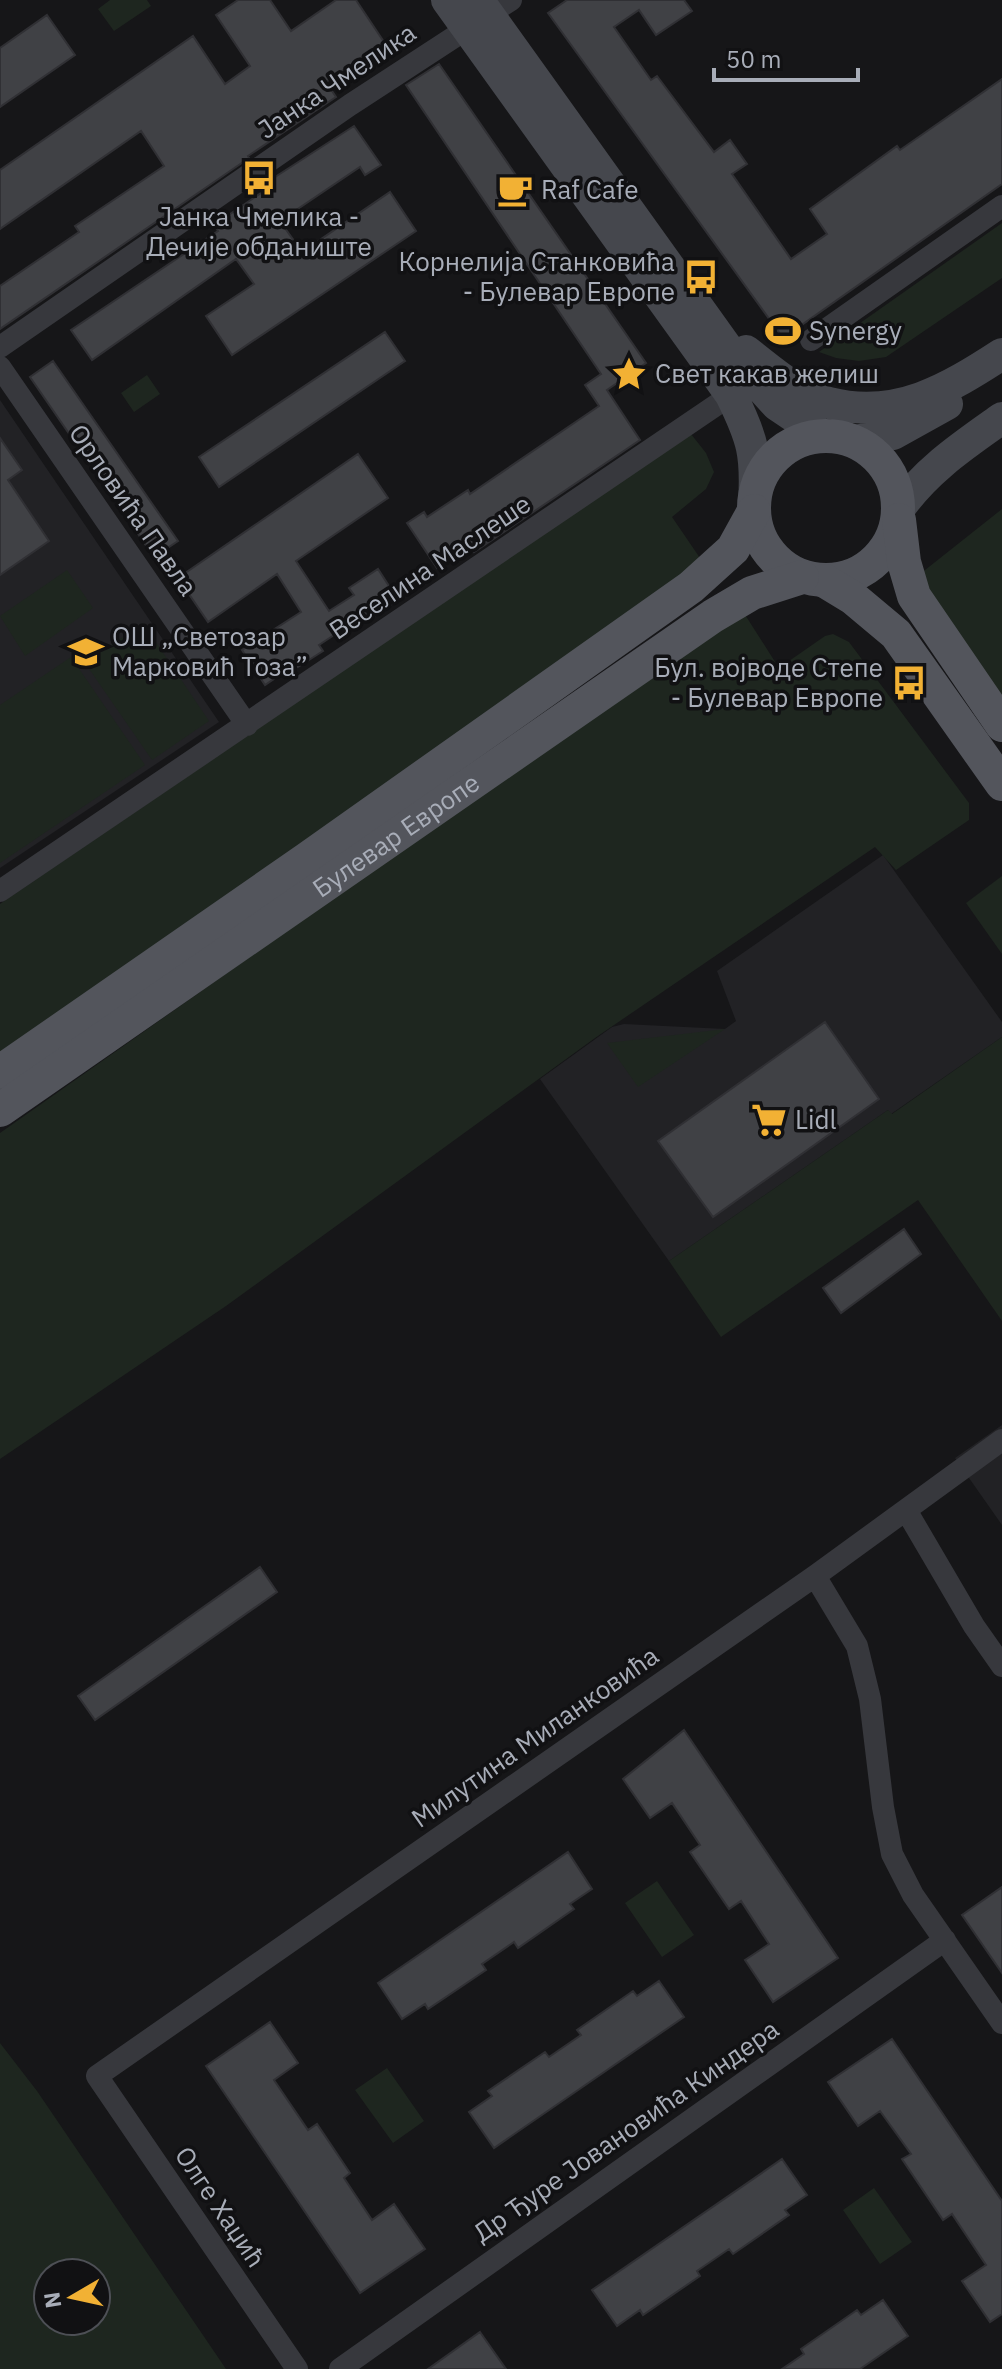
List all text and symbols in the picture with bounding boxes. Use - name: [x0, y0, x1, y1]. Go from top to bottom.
- street label: Јанка Чмелика: [251, 15, 422, 146]
- scale bar: [714, 32, 858, 82]
- text: 50 m: [726, 43, 781, 75]
- bus stop icon: Јанка Чмелика - Дечије обданиште: [240, 159, 278, 197]
- cafe icon: Raf Cafe: [496, 171, 534, 209]
- place label: Raf Cafe: [541, 172, 638, 206]
- place label: Јанка Чмелика - Дечије обданиште: [146, 199, 372, 263]
- place label: Корнелија Станковића - Булевар Европе: [399, 244, 675, 308]
- bus stop icon: Корнелија Станковића - Булевар Европе: [682, 258, 720, 296]
- sports icon: Synergy: [764, 312, 802, 350]
- place label: Synergy: [809, 313, 902, 347]
- place icon: Свет какав желиш: [610, 355, 648, 393]
- place label: Свет какав желиш: [655, 356, 879, 390]
- street label: Орловића Павла: [62, 417, 206, 602]
- street label: Веселина Маслеше: [322, 486, 537, 646]
- place label: ОШ „Светозар Марковић Тоза”: [112, 619, 308, 683]
- school or university icon: ОШ „Светозар Марковић Тоза”: [67, 633, 105, 671]
- place label: Бул. војводе Степе - Булевар Европе: [654, 650, 883, 714]
- bus stop icon: Бул. војводе Степе - Булевар Европе: [890, 664, 928, 702]
- street label: Булевар Европе: [305, 765, 486, 904]
- supermarket icon: Lidl: [750, 1101, 788, 1139]
- place label: Lidl: [795, 1102, 837, 1136]
- street label: Милутина Миланковића: [404, 1638, 665, 1835]
- street label: Др Ђуре Јовановића Киндера: [466, 2011, 785, 2249]
- street label: Олге Хаџић: [168, 2139, 274, 2273]
- north arrow: [32, 2257, 112, 2337]
- text: N: [36, 2290, 67, 2310]

